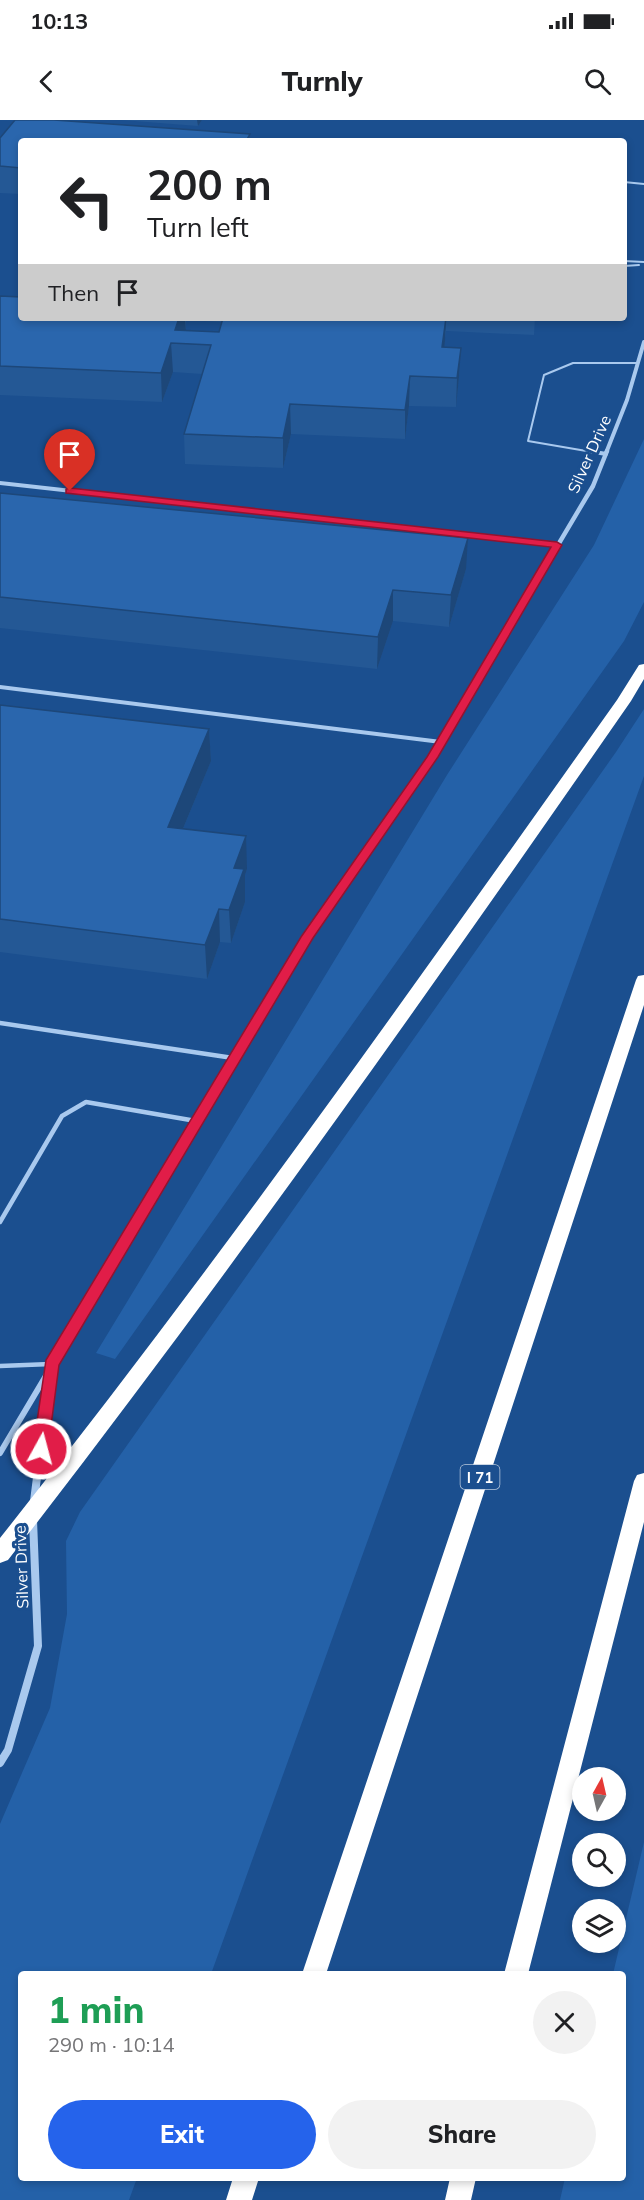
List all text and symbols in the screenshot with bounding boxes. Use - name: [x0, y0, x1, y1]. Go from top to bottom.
- text: 10:13: [30, 7, 88, 35]
- text: Turnly: [281, 64, 363, 98]
- icon: back: [30, 65, 63, 98]
- icon: search: [581, 65, 614, 98]
- text: 200 m: [147, 158, 272, 211]
- icon: left: [48, 162, 126, 240]
- text: Turn left: [147, 210, 249, 244]
- icon: arrive: [111, 276, 144, 309]
- text: Then: [48, 279, 99, 307]
- street label: Silver Drive: [563, 412, 615, 496]
- pin: [44, 429, 95, 491]
- icon: arrive: [53, 438, 86, 471]
- position arrow: [9, 1417, 73, 1481]
- road number: I 71: [460, 1465, 500, 1489]
- street label: Silver Drive: [10, 1525, 32, 1609]
- north arrow: [572, 1767, 626, 1821]
- map controls: [572, 1767, 626, 1953]
- button: search: [572, 1833, 626, 1887]
- button: layers: [572, 1899, 626, 1953]
- text: 1 min: [48, 1987, 144, 2032]
- button: close: [533, 1991, 596, 2054]
- text: 290 m · 10:14: [48, 2032, 174, 2057]
- button: Exit: [48, 2100, 316, 2169]
- button: Share: [328, 2100, 596, 2169]

